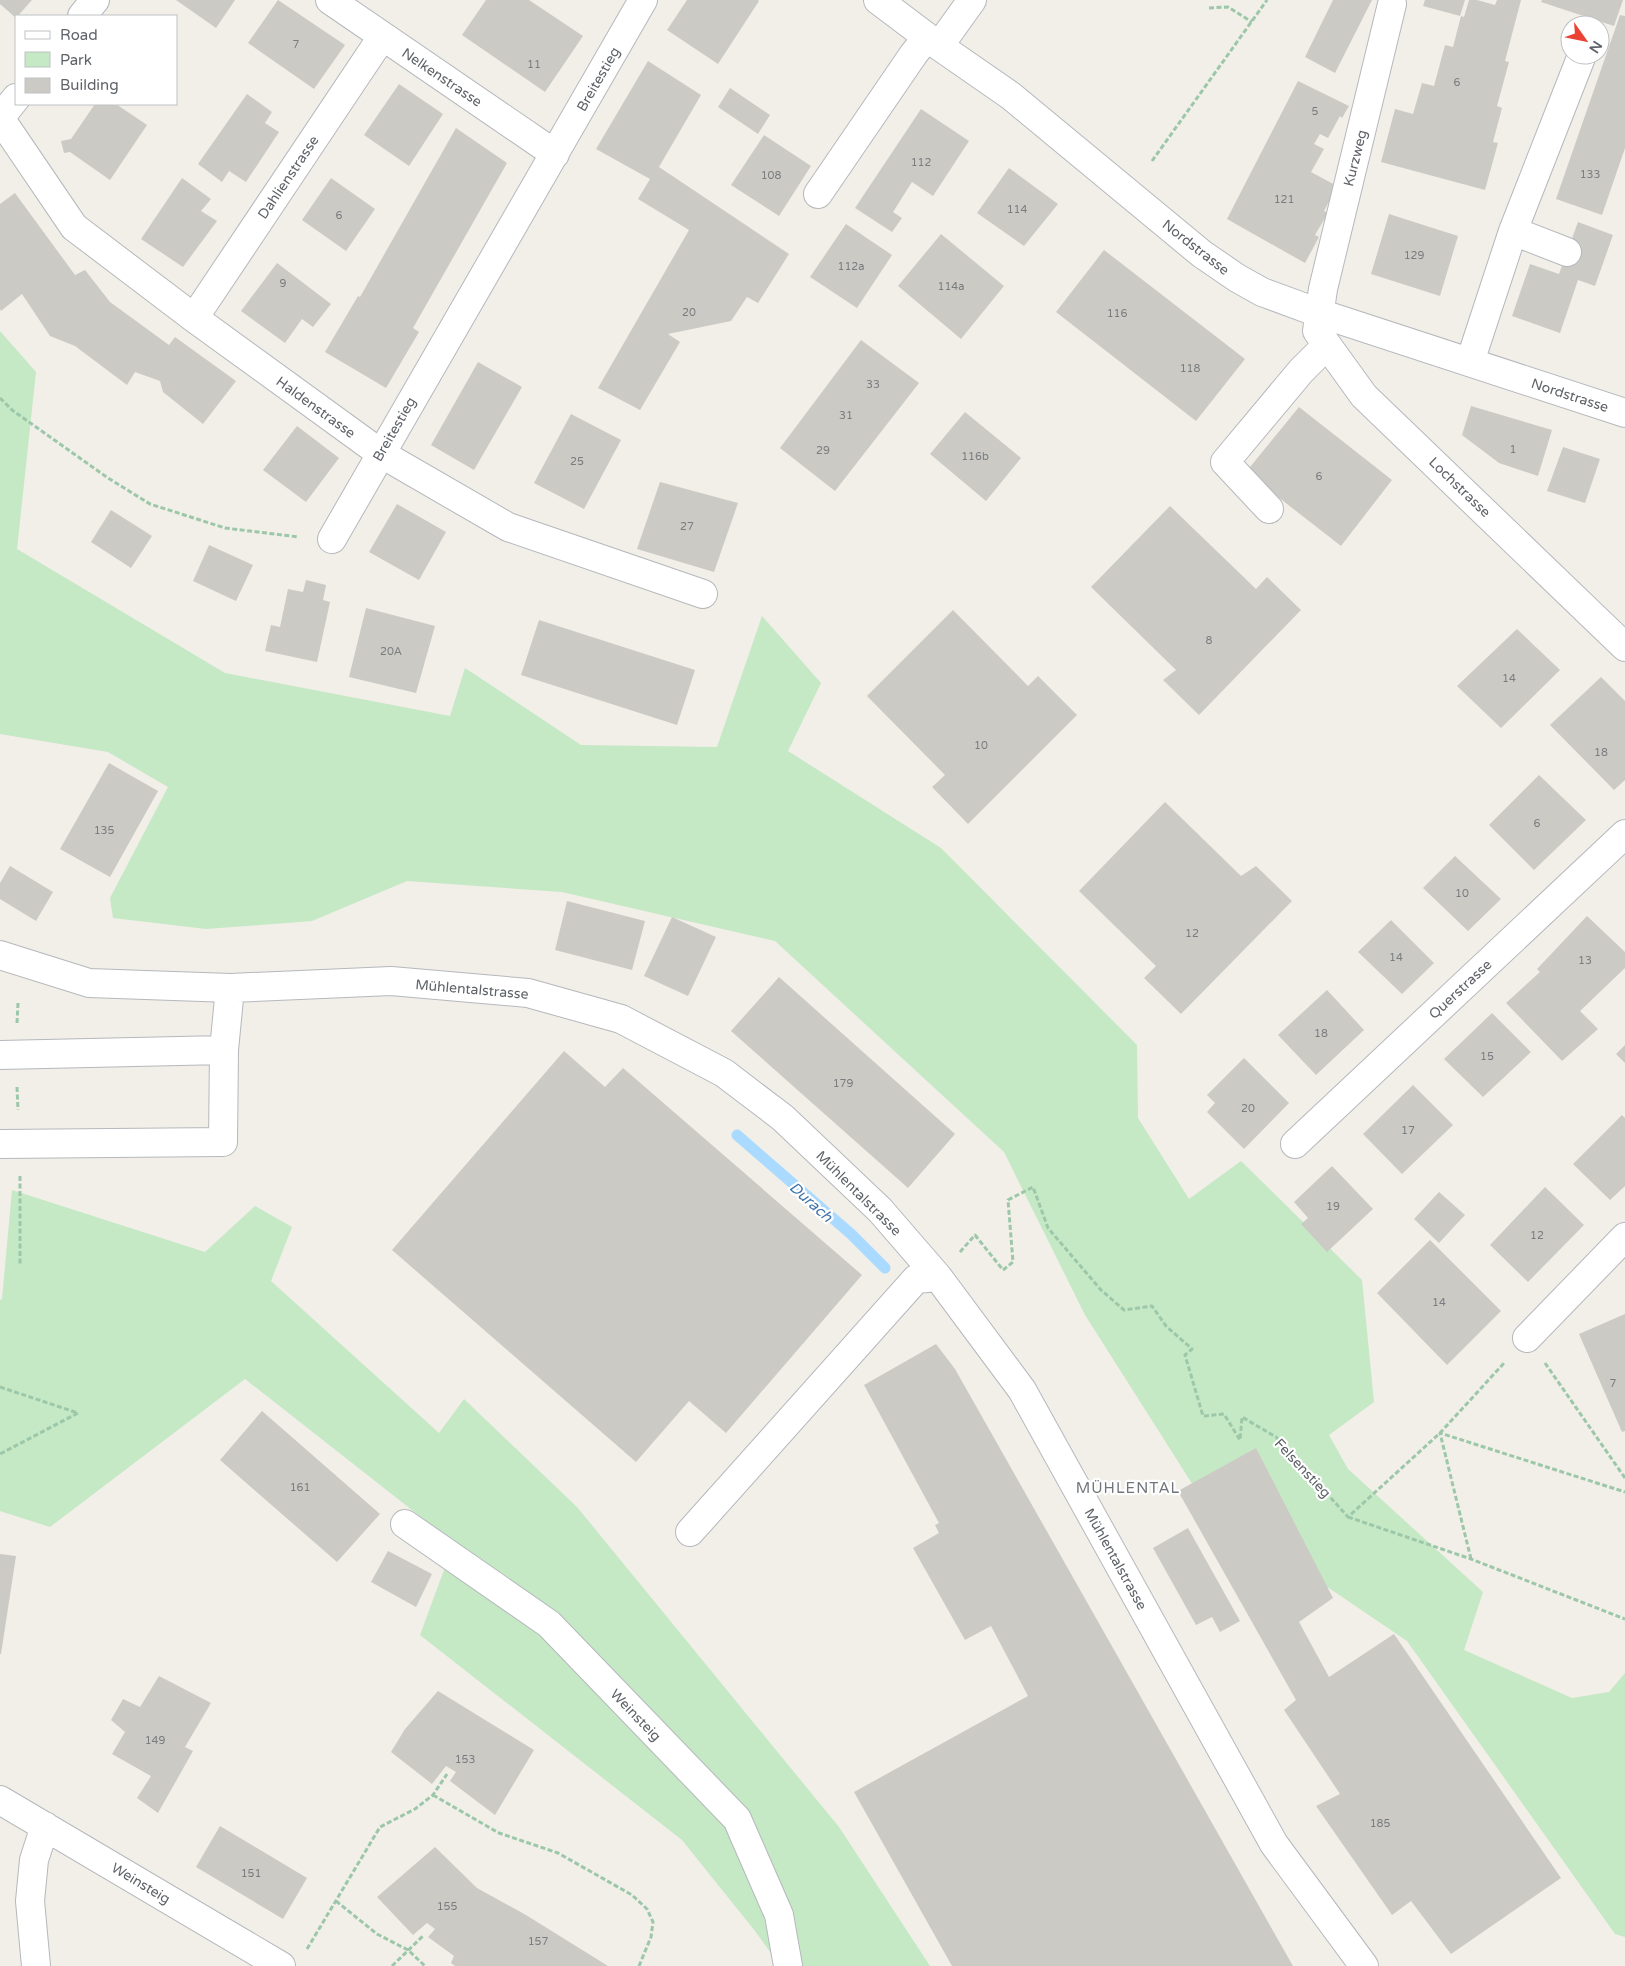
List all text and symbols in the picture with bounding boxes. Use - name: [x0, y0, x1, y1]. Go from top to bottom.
- legend: [15, 15, 178, 105]
- north arrow: [1560, 15, 1610, 65]
- text: Road: [60, 26, 98, 44]
- text: N: [1585, 37, 1606, 56]
- house number: 7: [293, 38, 300, 51]
- street label: Nelkenstrasse: [398, 44, 485, 111]
- street label: Breitestieg: [573, 44, 624, 115]
- text: Park: [60, 51, 92, 69]
- house number: 11: [527, 58, 541, 71]
- text: Building: [60, 76, 119, 94]
- house number: 6: [1454, 76, 1461, 89]
- house number: 5: [1312, 105, 1319, 118]
- street label: Kurzweg: [1340, 128, 1371, 188]
- street label: Dahlienstrasse: [254, 132, 323, 222]
- house number: 112: [911, 156, 931, 169]
- house number: 133: [1580, 168, 1600, 181]
- house number: 108: [761, 169, 781, 182]
- house number: 121: [1274, 193, 1294, 206]
- house number: 114: [1007, 203, 1027, 216]
- house number: 6: [336, 209, 343, 222]
- street label: Nordstrasse: [1159, 216, 1233, 279]
- house number: 129: [1404, 249, 1424, 262]
- house number: 112a: [838, 260, 864, 273]
- house number: 9: [280, 277, 287, 290]
- house number: 114a: [938, 280, 964, 293]
- house number: 20: [682, 306, 696, 319]
- house number: 116: [1107, 307, 1127, 320]
- house number: 118: [1180, 362, 1200, 375]
- street label: Haldenstrasse: [273, 373, 359, 442]
- street label: Nordstrasse: [1529, 375, 1611, 416]
- house number: 33: [866, 378, 880, 391]
- street label: Breitestieg: [369, 394, 420, 465]
- house number: 31: [839, 409, 853, 422]
- house number: 1: [1510, 443, 1516, 456]
- house number: 29: [816, 444, 830, 457]
- house number: 116b: [961, 450, 989, 463]
- street label: Lochstrasse: [1425, 454, 1494, 521]
- house number: 25: [570, 455, 584, 468]
- house number: 6: [1316, 470, 1323, 483]
- house number: 27: [680, 520, 694, 533]
- house number: 8: [1206, 634, 1213, 647]
- house number: 20A: [380, 645, 402, 658]
- house number: 14: [1502, 672, 1516, 685]
- house number: 10: [974, 739, 988, 752]
- house number: 18: [1594, 746, 1608, 759]
- house number: 6: [1534, 817, 1541, 830]
- house number: 135: [94, 824, 114, 837]
- house number: 10: [1455, 887, 1469, 900]
- house number: 12: [1185, 927, 1199, 940]
- house number: 14: [1389, 951, 1403, 964]
- house number: 13: [1578, 954, 1592, 967]
- street label: Querstrasse: [1425, 956, 1495, 1023]
- street label: Mühlentalstrasse: [415, 976, 529, 1003]
- house number: 18: [1314, 1027, 1328, 1040]
- house number: 15: [1480, 1050, 1494, 1063]
- house number: 179: [833, 1077, 853, 1090]
- house number: 20: [1241, 1102, 1255, 1115]
- house number: 17: [1401, 1124, 1415, 1137]
- street label: Mühlentalstrasse: [813, 1147, 905, 1240]
- water label: Durach: [786, 1178, 837, 1227]
- house number: 19: [1326, 1200, 1340, 1213]
- house number: 12: [1530, 1229, 1544, 1242]
- house number: 14: [1432, 1296, 1446, 1309]
- house number: 7: [1610, 1377, 1617, 1390]
- street label: Felsenstieg: [1271, 1435, 1334, 1501]
- district label: MÜHLENTAL: [1076, 1479, 1180, 1497]
- house number: 161: [290, 1481, 310, 1494]
- street label: Mühlentalstrasse: [1081, 1505, 1151, 1613]
- street label: Weinsteig: [607, 1686, 665, 1745]
- house number: 149: [145, 1734, 165, 1747]
- house number: 153: [455, 1753, 475, 1766]
- house number: 185: [1370, 1817, 1390, 1830]
- street label: Weinsteig: [108, 1859, 173, 1908]
- house number: 151: [241, 1867, 261, 1880]
- house number: 155: [437, 1900, 457, 1913]
- house number: 157: [528, 1935, 548, 1948]

